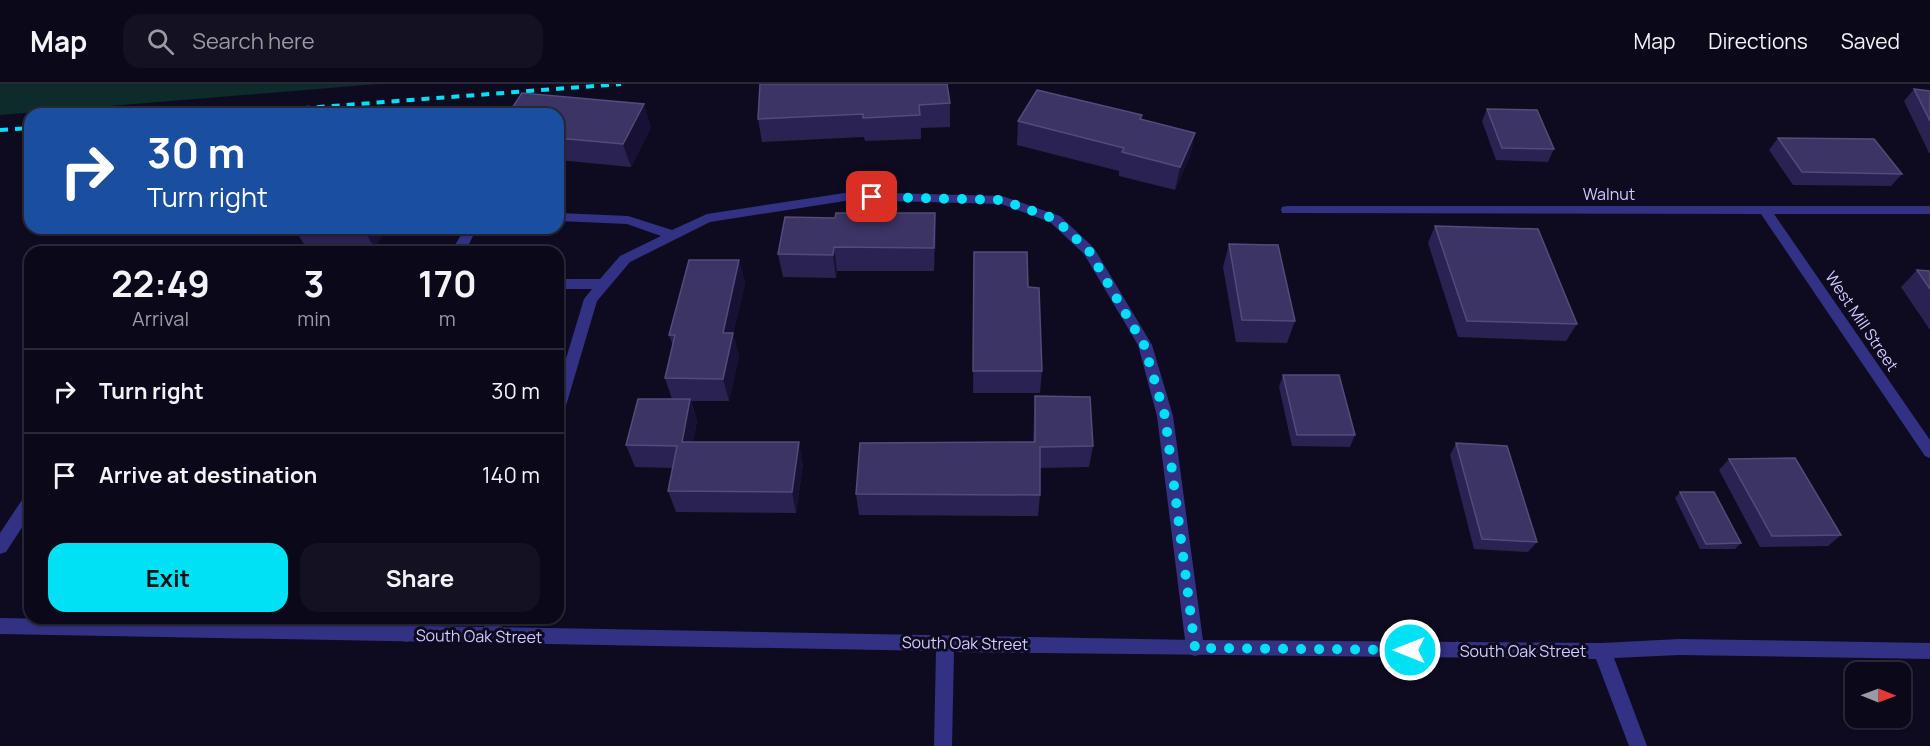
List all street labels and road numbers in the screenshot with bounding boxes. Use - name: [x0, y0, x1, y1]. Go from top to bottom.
- street label: Walnut: [1583, 183, 1635, 205]
- street label: West Mill Street: [1820, 267, 1904, 375]
- street label: South Oak Street: [416, 624, 542, 648]
- street label: South Oak Street: [902, 631, 1028, 655]
- street label: South Oak Street: [1460, 640, 1586, 662]

